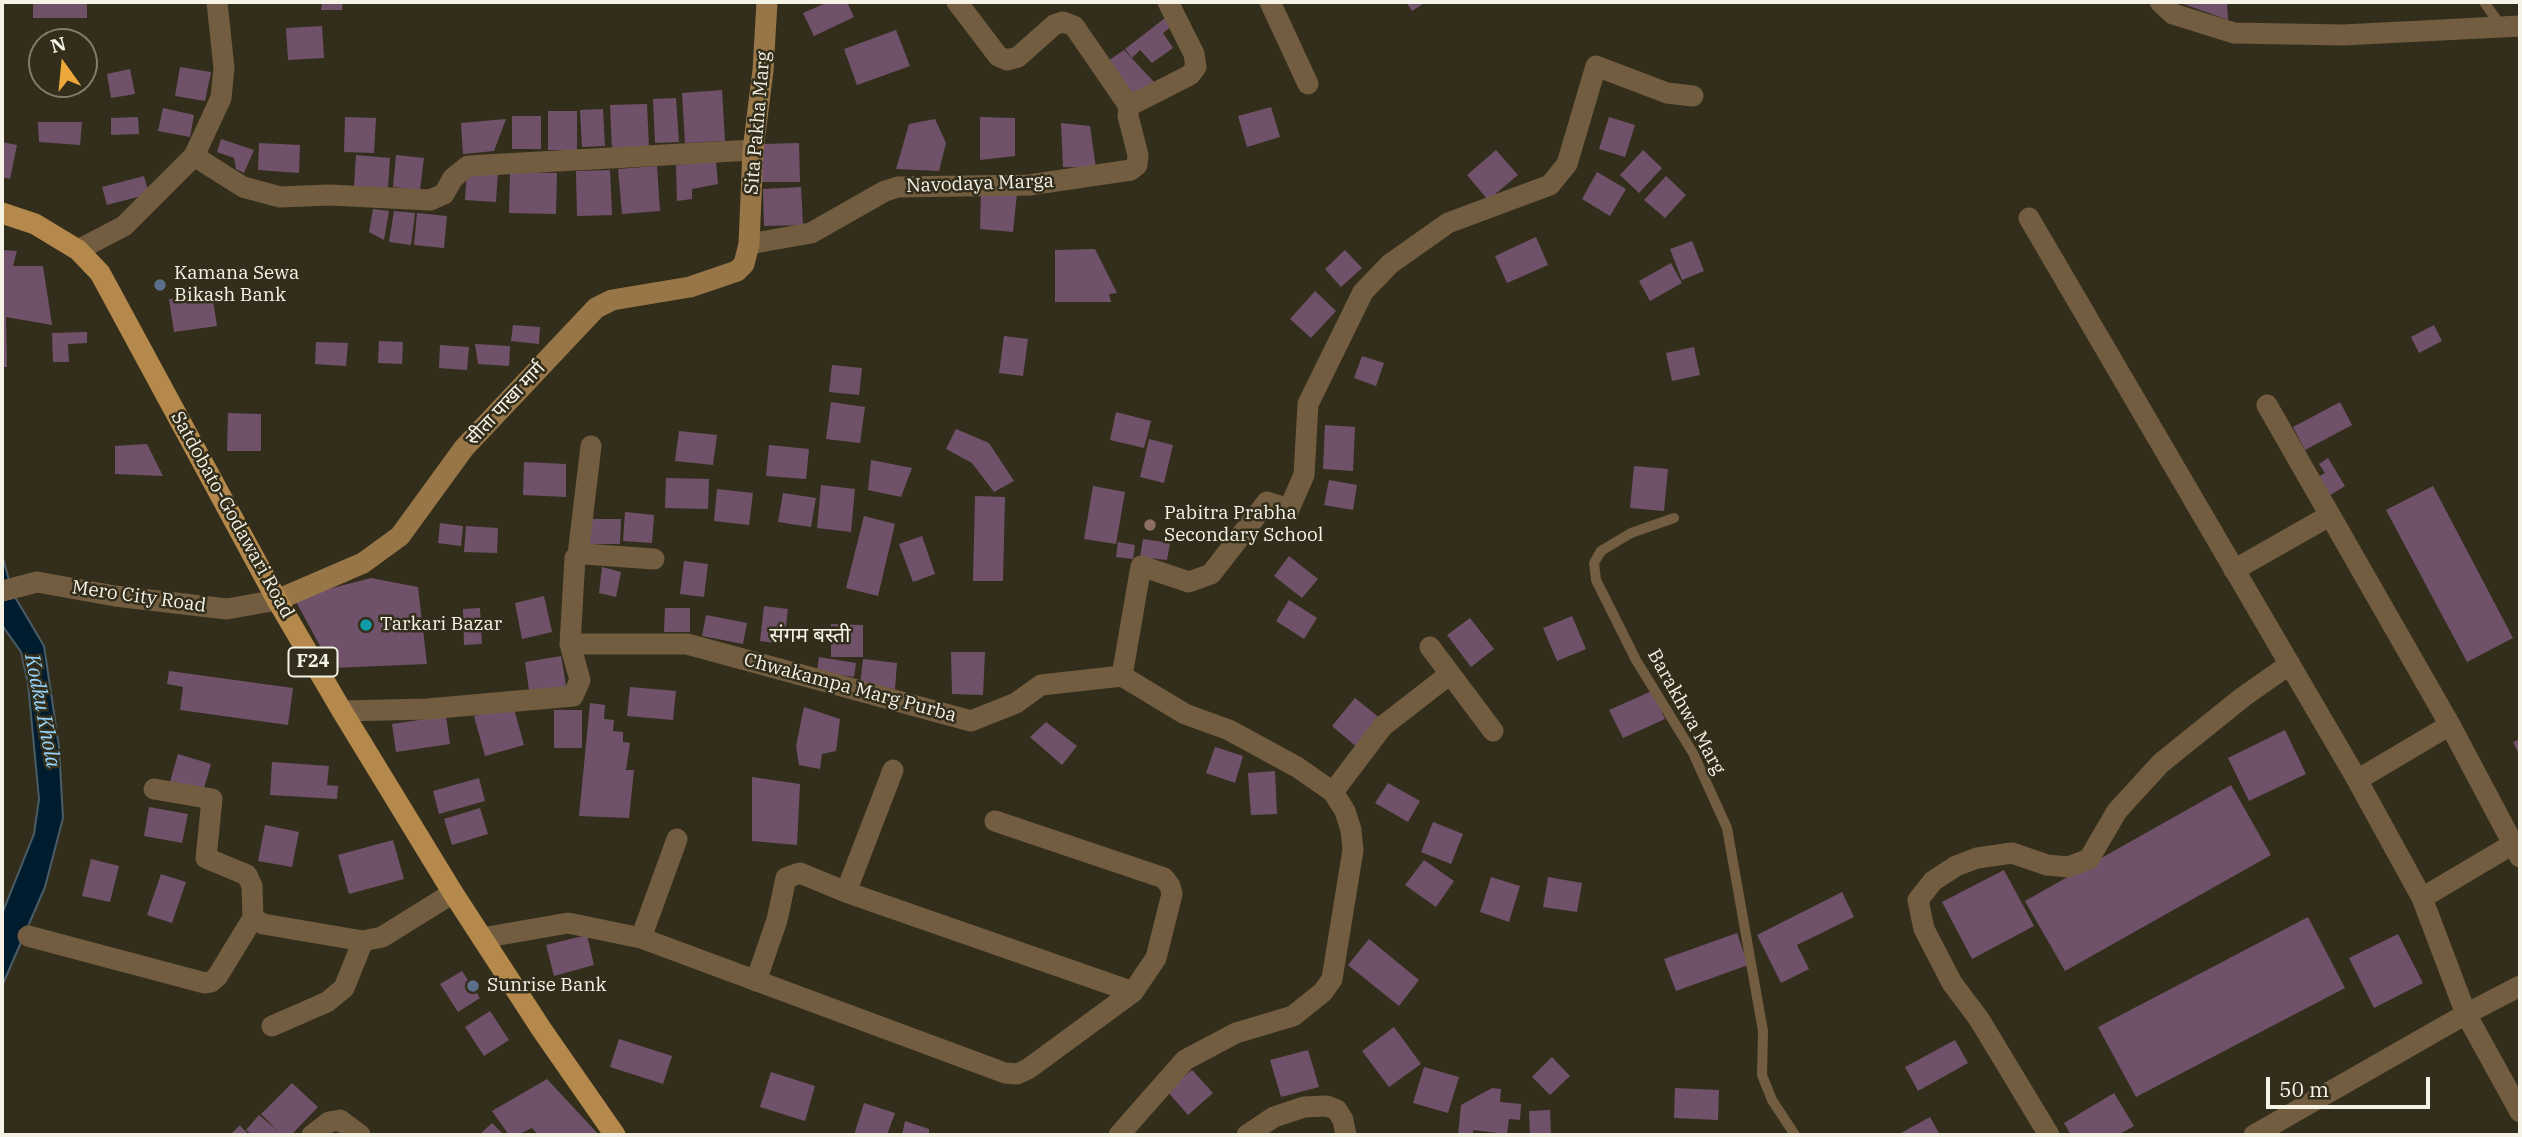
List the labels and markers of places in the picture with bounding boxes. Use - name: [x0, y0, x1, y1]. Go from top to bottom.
- place label: Kamana Sewa Bikash Bank: [174, 263, 299, 307]
- marker: Kamana Sewa Bikash Bank: [152, 277, 168, 293]
- place label: Pabitra Prabha Secondary School: [1164, 503, 1323, 547]
- marker: Pabitra Prabha Secondary School: [1142, 517, 1158, 533]
- place label: Tarkari Bazar: [380, 614, 502, 636]
- marker: Tarkari Bazar: [358, 617, 374, 633]
- place label: Sunrise Bank: [487, 975, 607, 997]
- marker: Sunrise Bank: [465, 978, 481, 994]

